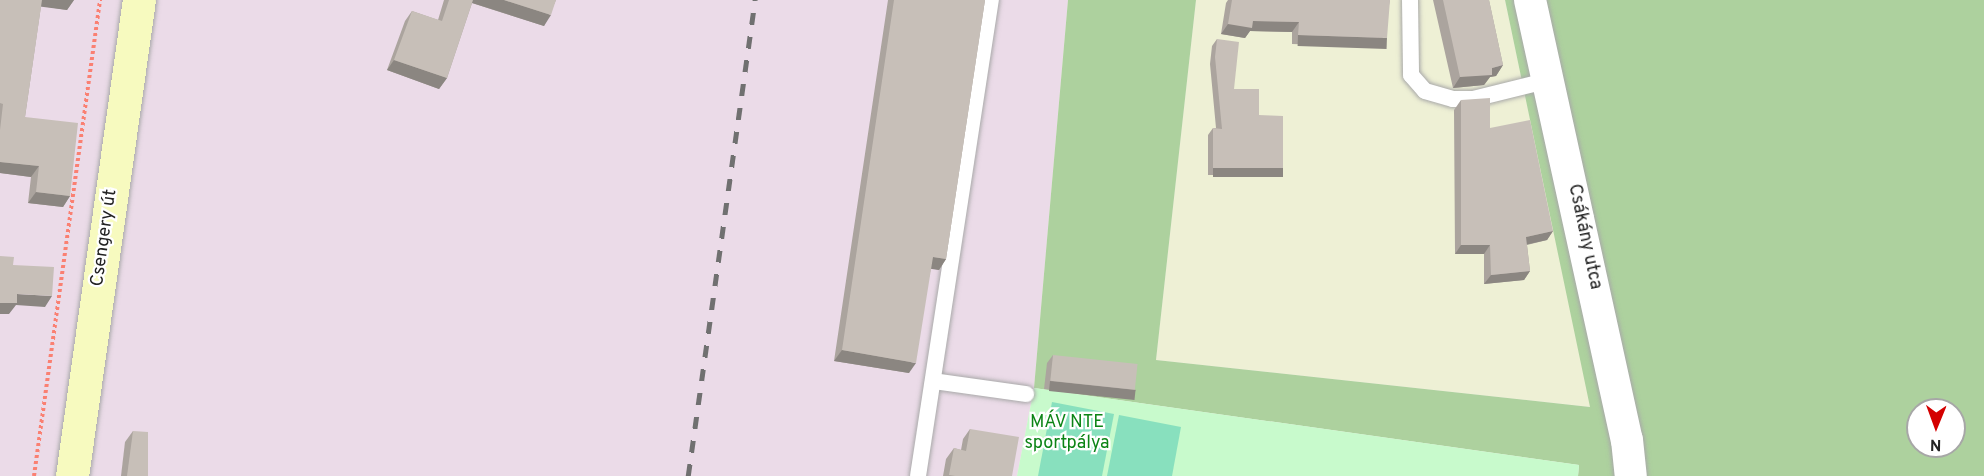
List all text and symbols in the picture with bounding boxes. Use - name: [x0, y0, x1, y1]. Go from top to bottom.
- street label: Csákány utca: [1562, 182, 1606, 292]
- street label: Csengery út: [88, 188, 122, 288]
- north arrow: [1906, 398, 1966, 458]
- park label: MÁV NTE sportpálya: [1024, 413, 1110, 456]
- text: N: [1930, 434, 1942, 454]

